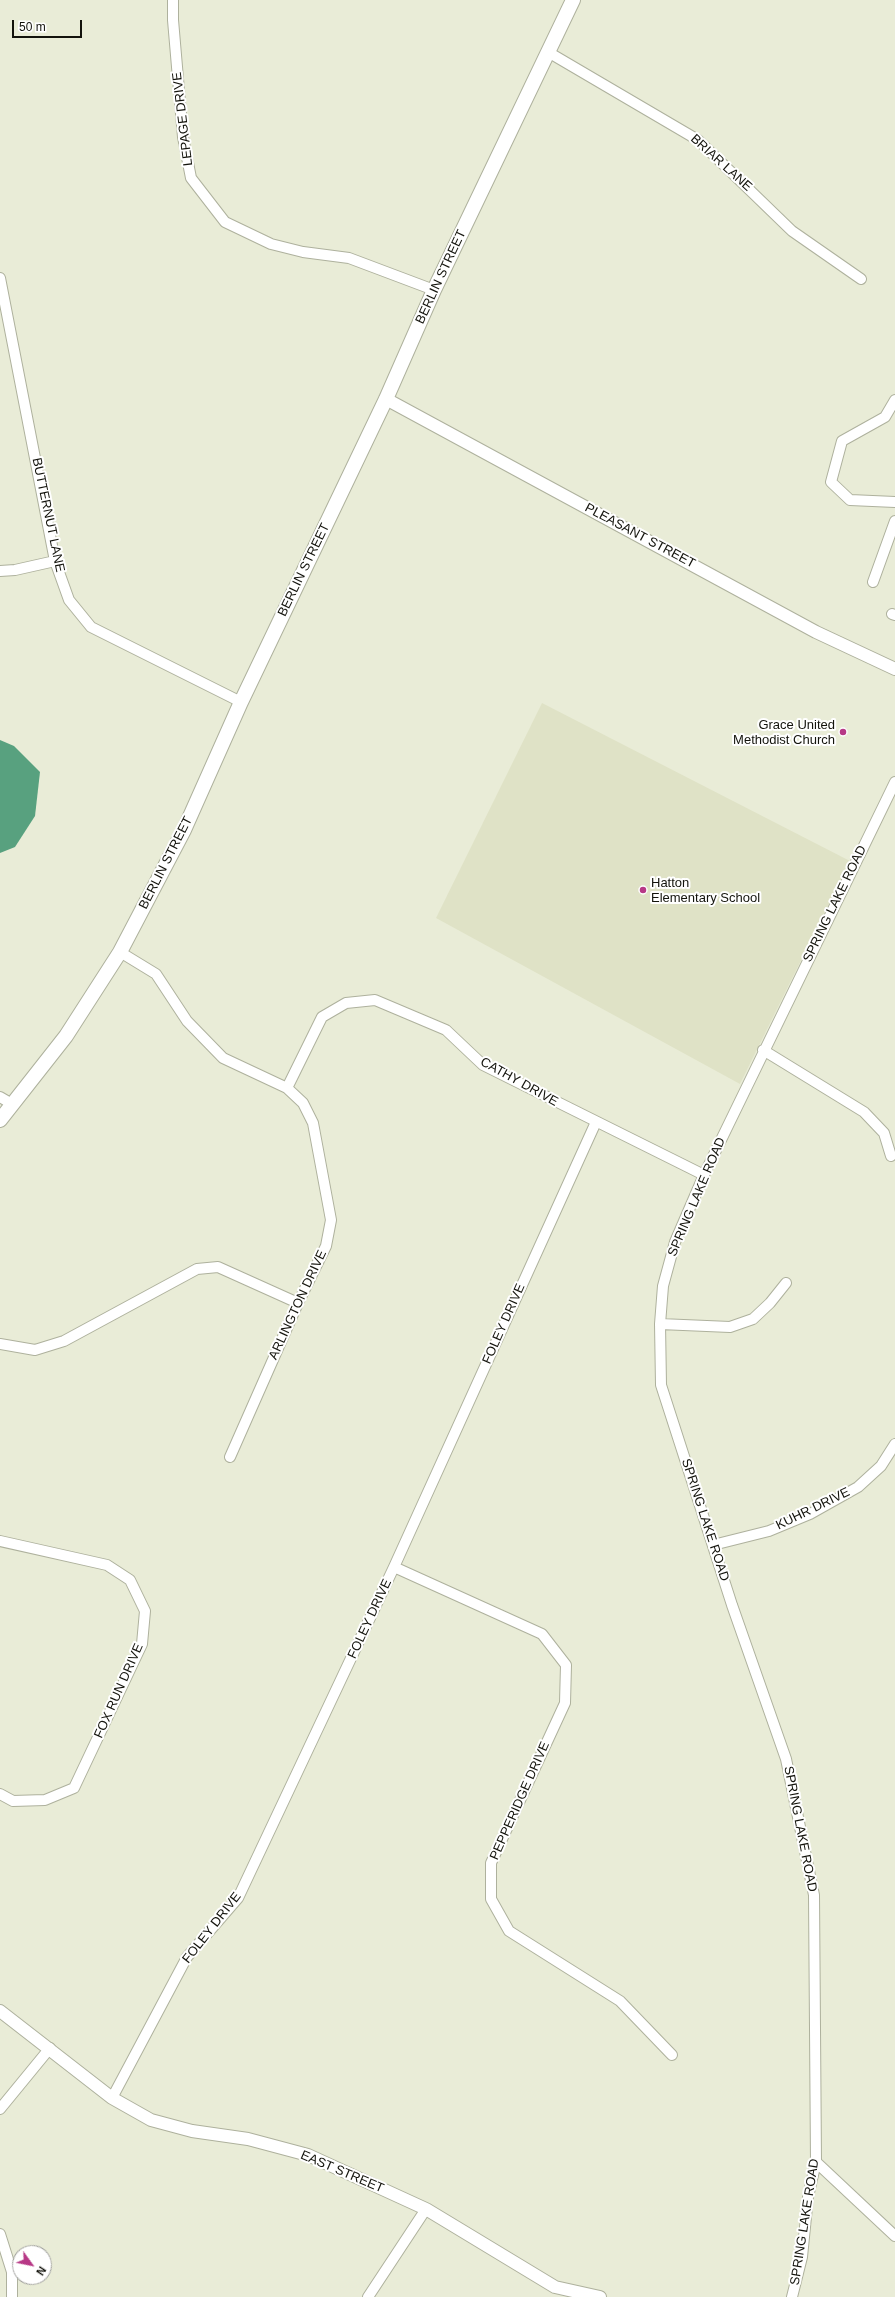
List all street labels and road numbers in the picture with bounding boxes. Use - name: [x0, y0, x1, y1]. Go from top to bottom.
- street label: LEPAGE DRIVE: [170, 71, 196, 167]
- street label: BRIAR LANE: [687, 131, 755, 195]
- street label: BERLIN STREET: [412, 228, 470, 326]
- street label: BUTTERNUT LANE: [28, 457, 68, 573]
- street label: PLEASANT STREET: [582, 500, 698, 572]
- street label: BERLIN STREET: [275, 521, 333, 619]
- street label: BERLIN STREET: [136, 814, 196, 912]
- street label: SPRING LAKE ROAD: [800, 843, 870, 965]
- street label: CATHY DRIVE: [477, 1054, 561, 1110]
- street label: SPRING LAKE ROAD: [665, 1135, 729, 1259]
- street label: ARLINGTON DRIVE: [266, 1248, 330, 1362]
- street label: FOLEY DRIVE: [479, 1282, 529, 1366]
- street label: SPRING LAKE ROAD: [678, 1457, 732, 1583]
- street label: KUHR DRIVE: [774, 1484, 852, 1534]
- street label: FOLEY DRIVE: [345, 1577, 395, 1661]
- street label: FOX RUN DRIVE: [91, 1641, 147, 1741]
- street label: PEPPERIDGE DRIVE: [487, 1739, 553, 1863]
- street label: SPRING LAKE ROAD: [780, 1765, 820, 1893]
- street label: FOLEY DRIVE: [179, 1889, 245, 1967]
- street label: EAST STREET: [298, 2147, 386, 2197]
- street label: SPRING LAKE ROAD: [787, 2158, 823, 2286]

